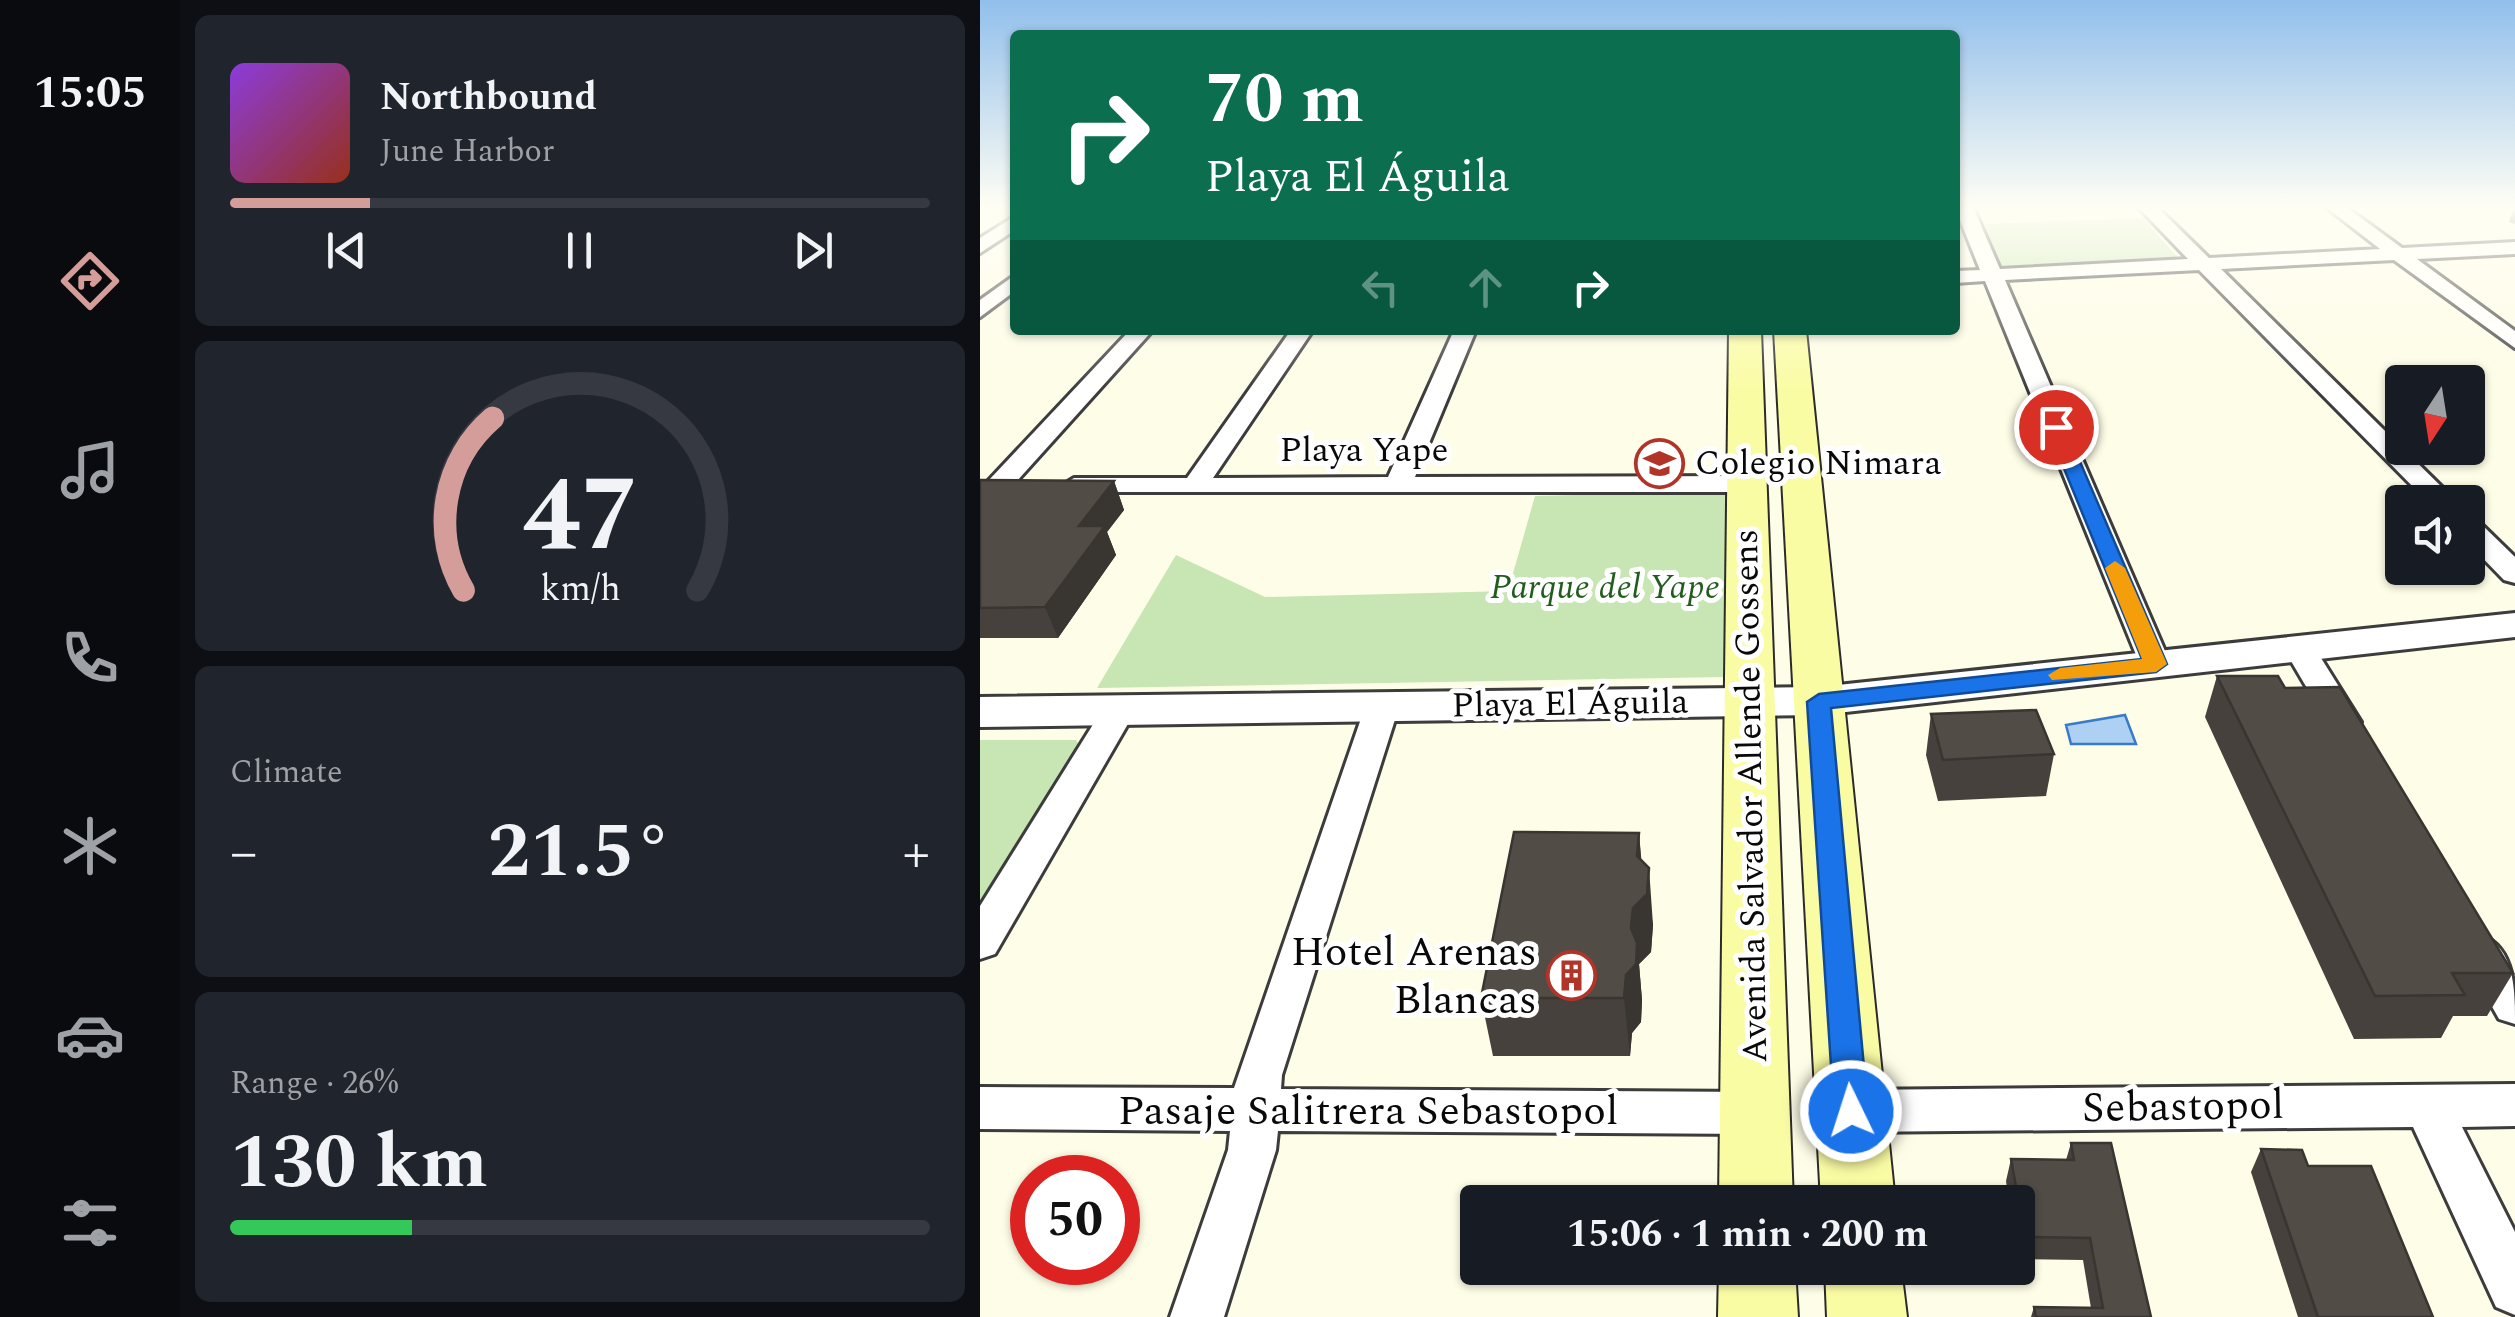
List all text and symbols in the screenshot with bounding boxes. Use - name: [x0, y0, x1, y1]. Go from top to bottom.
- text: 70 m: [1205, 47, 1364, 153]
- text: 15:05: [33, 59, 147, 128]
- text: Northbound: [380, 69, 597, 127]
- icon: right: [1040, 70, 1170, 200]
- text: June Harbor: [380, 127, 555, 176]
- text: Playa El Águila: [1205, 143, 1509, 212]
- icon: previous: [319, 223, 374, 278]
- icon: pause: [552, 223, 607, 278]
- icon: next: [786, 223, 841, 278]
- icon: directions: [55, 246, 125, 316]
- icon: left: [1353, 260, 1408, 315]
- icon: ahead: [1458, 260, 1513, 315]
- icon: right: [1563, 260, 1618, 315]
- north arrow: [2385, 365, 2485, 465]
- map controls: [2385, 365, 2485, 585]
- pin: [2014, 385, 2099, 470]
- icon: arrive: [2029, 400, 2084, 455]
- street label: Playa Yape: [1280, 424, 1448, 477]
- icon: music: [55, 435, 125, 505]
- school or university icon: Colegio Nimara: [1634, 437, 1686, 489]
- place label: Colegio Nimara: [1695, 437, 1942, 490]
- text: 47: [522, 438, 638, 596]
- button: sound: [2385, 485, 2485, 585]
- street label: Avenida Salvador Allende Gossens: [1720, 529, 1782, 1063]
- park label: Parque del Yape: [1490, 561, 1720, 614]
- text: km/h: [540, 562, 620, 617]
- icon: phone: [55, 623, 125, 693]
- street label: Playa El Águila: [1451, 675, 1689, 733]
- text: Climate: [230, 748, 342, 797]
- text: 21.5°: [488, 796, 672, 910]
- icon: climate: [55, 811, 125, 881]
- text: −: [230, 812, 258, 895]
- text: +: [902, 812, 930, 895]
- place label: Hotel Arenas Blancas: [1291, 921, 1537, 1032]
- building icon: Hotel Arenas Blancas: [1546, 950, 1598, 1002]
- icon: car: [55, 1000, 125, 1070]
- text: Range · 26%: [230, 1059, 398, 1108]
- position arrow: [1799, 1059, 1903, 1163]
- street label: Sebastopol: [2081, 1074, 2285, 1140]
- street label: Pasaje Salitrera Sebastopol: [1118, 1080, 1618, 1143]
- text: 130 km: [230, 1107, 488, 1221]
- speed limit sign: 50: [1010, 1155, 1140, 1285]
- icon: filters: [55, 1188, 125, 1258]
- text: 15:06 · 1 min · 200 m: [1567, 1206, 1928, 1264]

